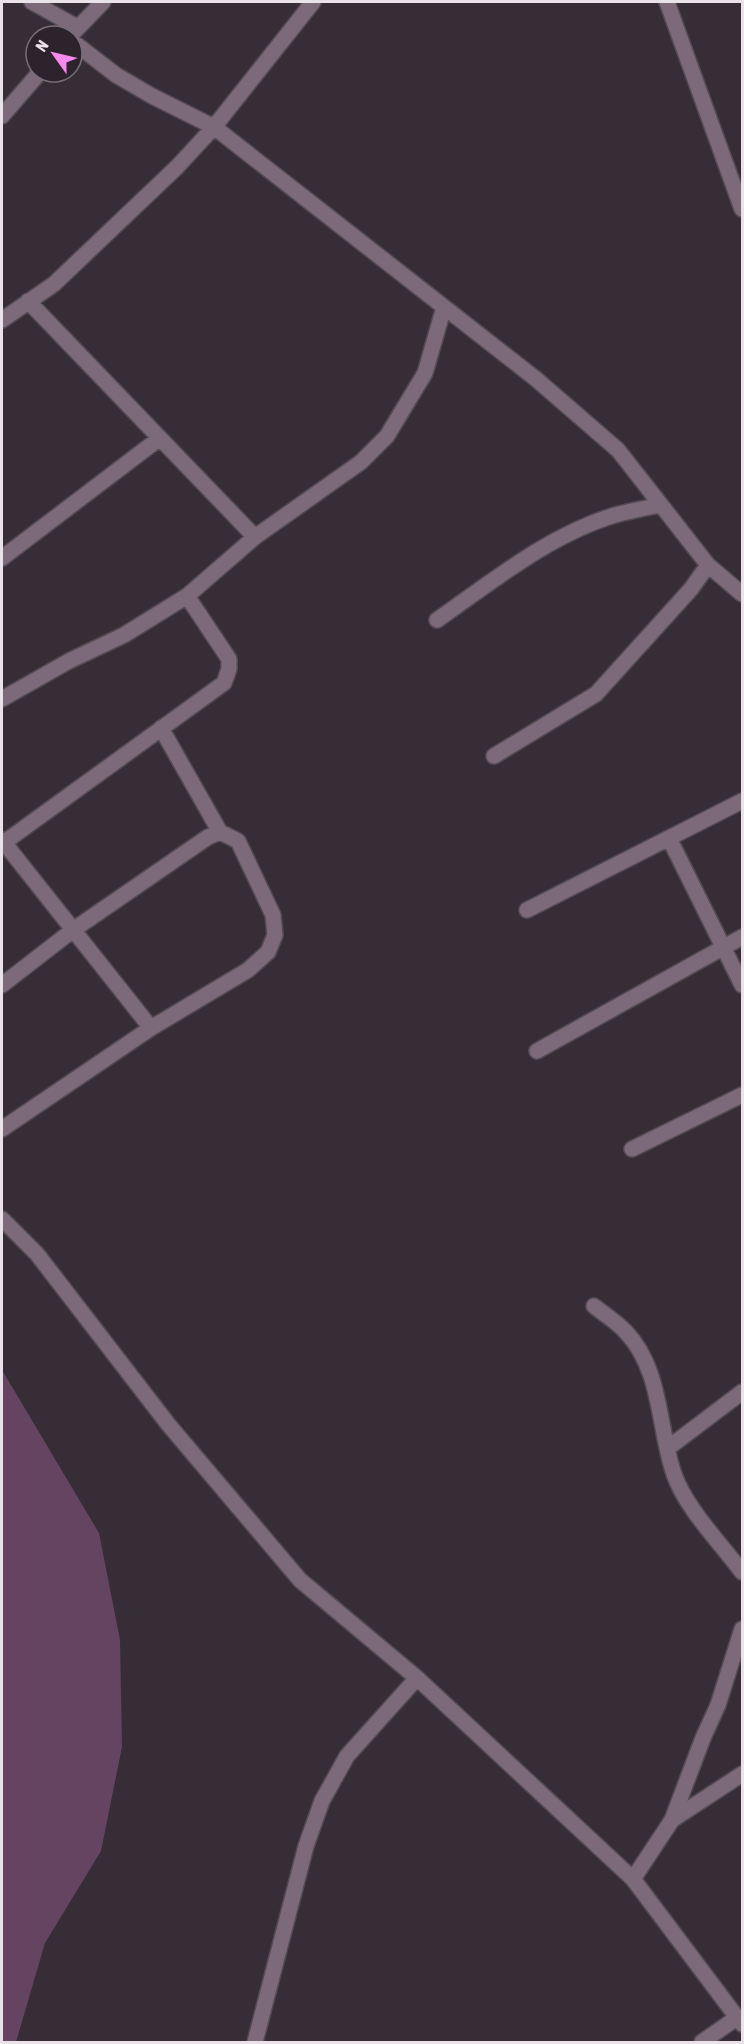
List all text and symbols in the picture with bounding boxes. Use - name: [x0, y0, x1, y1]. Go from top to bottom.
- north arrow: [24, 24, 84, 84]
- text: N: [31, 37, 52, 55]

